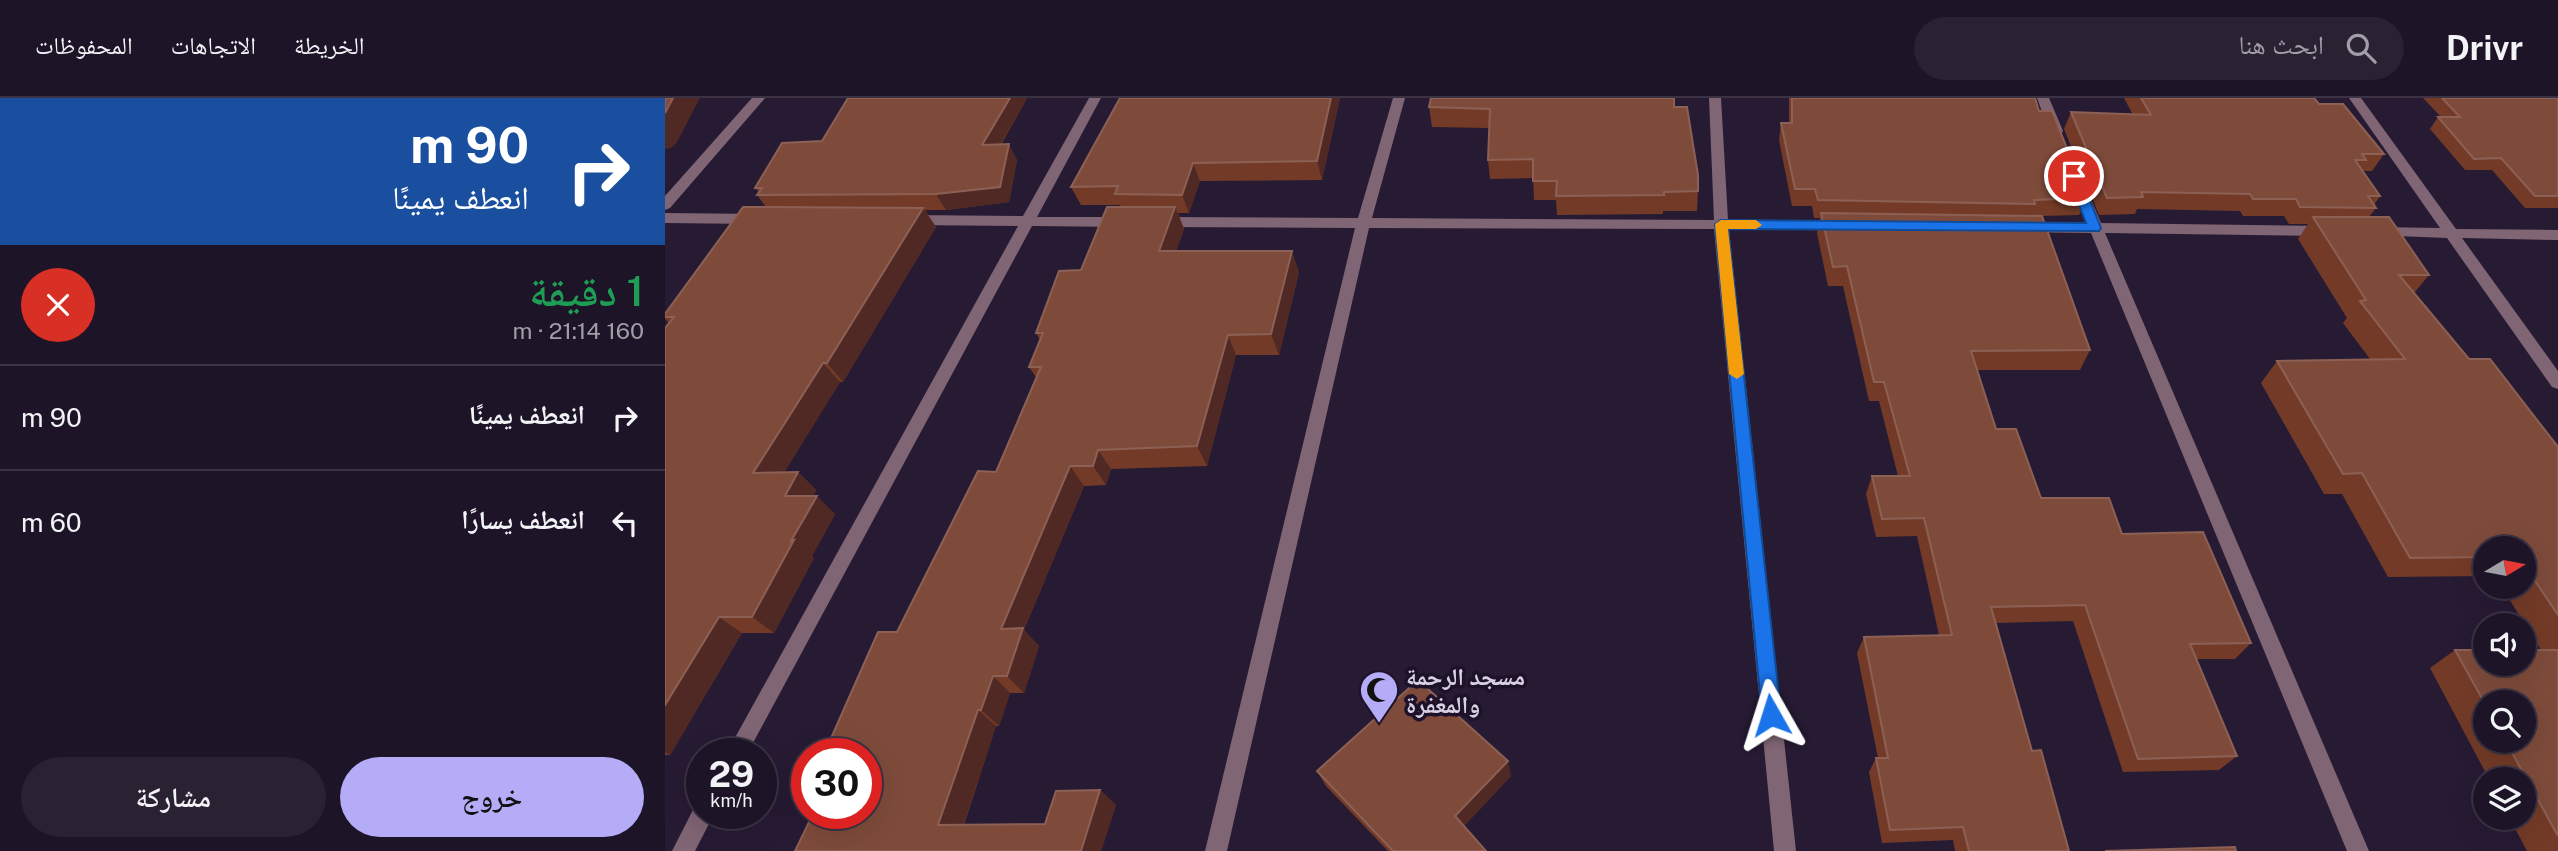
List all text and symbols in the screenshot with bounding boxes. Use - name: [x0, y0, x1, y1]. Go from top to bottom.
- search box: [1914, 17, 2404, 80]
- text: ابحث هنا: [2238, 29, 2324, 60]
- icon: search: [2342, 29, 2380, 67]
- text: Drivr: [2446, 29, 2523, 67]
- text: المحفوظات: [35, 31, 133, 59]
- text: الاتجاهات: [171, 31, 256, 59]
- text: الخريطة: [294, 31, 365, 59]
- text: 90 m: [410, 116, 529, 174]
- icon: right: [553, 126, 644, 217]
- pin: [2044, 146, 2104, 206]
- icon: arrive: [2055, 157, 2093, 195]
- text: انعطف يمينًا: [392, 179, 529, 216]
- text: 1 دقيقة: [529, 266, 644, 315]
- button: close: [21, 268, 95, 342]
- text: 160 m · 21:14: [513, 317, 644, 344]
- text: انعطف يمينًا: [469, 399, 585, 430]
- icon: right: [606, 399, 644, 437]
- text: 90 m: [21, 402, 82, 433]
- text: انعطف يسارًا: [461, 504, 585, 535]
- icon: left: [606, 504, 644, 542]
- text: 60 m: [21, 507, 82, 538]
- north arrow: [2473, 536, 2536, 598]
- map controls: [2473, 536, 2536, 830]
- button: sound: [2473, 613, 2536, 676]
- place label: مسجد الرحمة والمغفرة: [1406, 662, 1525, 718]
- mosque icon: مسجد الرحمة والمغفرة: [1358, 669, 1400, 724]
- position arrow: [1734, 678, 1808, 752]
- button: search: [2473, 690, 2536, 753]
- speed limit sign: 30: [791, 738, 882, 829]
- text: 29: [709, 754, 754, 795]
- button: مشاركة: [21, 757, 326, 837]
- button: خروج: [340, 757, 644, 837]
- button: layers: [2473, 767, 2536, 830]
- text: km/h: [710, 790, 753, 811]

